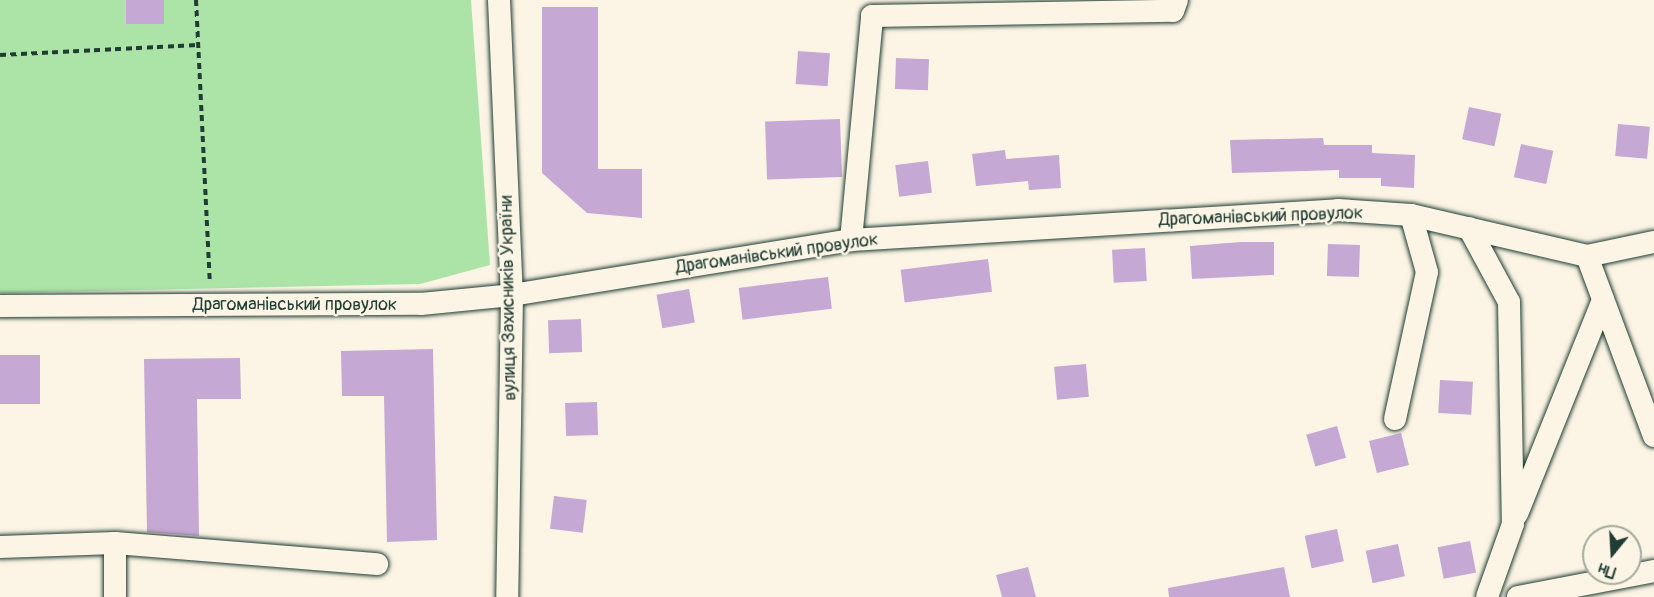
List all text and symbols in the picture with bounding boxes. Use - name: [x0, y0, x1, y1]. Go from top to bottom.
- street label: вулиця Захисників України: [496, 195, 522, 401]
- street label: Драгоманівський провулок: [1159, 203, 1363, 231]
- street label: Драгоманівський провулок: [674, 229, 880, 279]
- street label: Драгоманівський провулок: [193, 294, 397, 316]
- north arrow: [1582, 525, 1642, 585]
- text: Пн: [1596, 558, 1619, 582]

